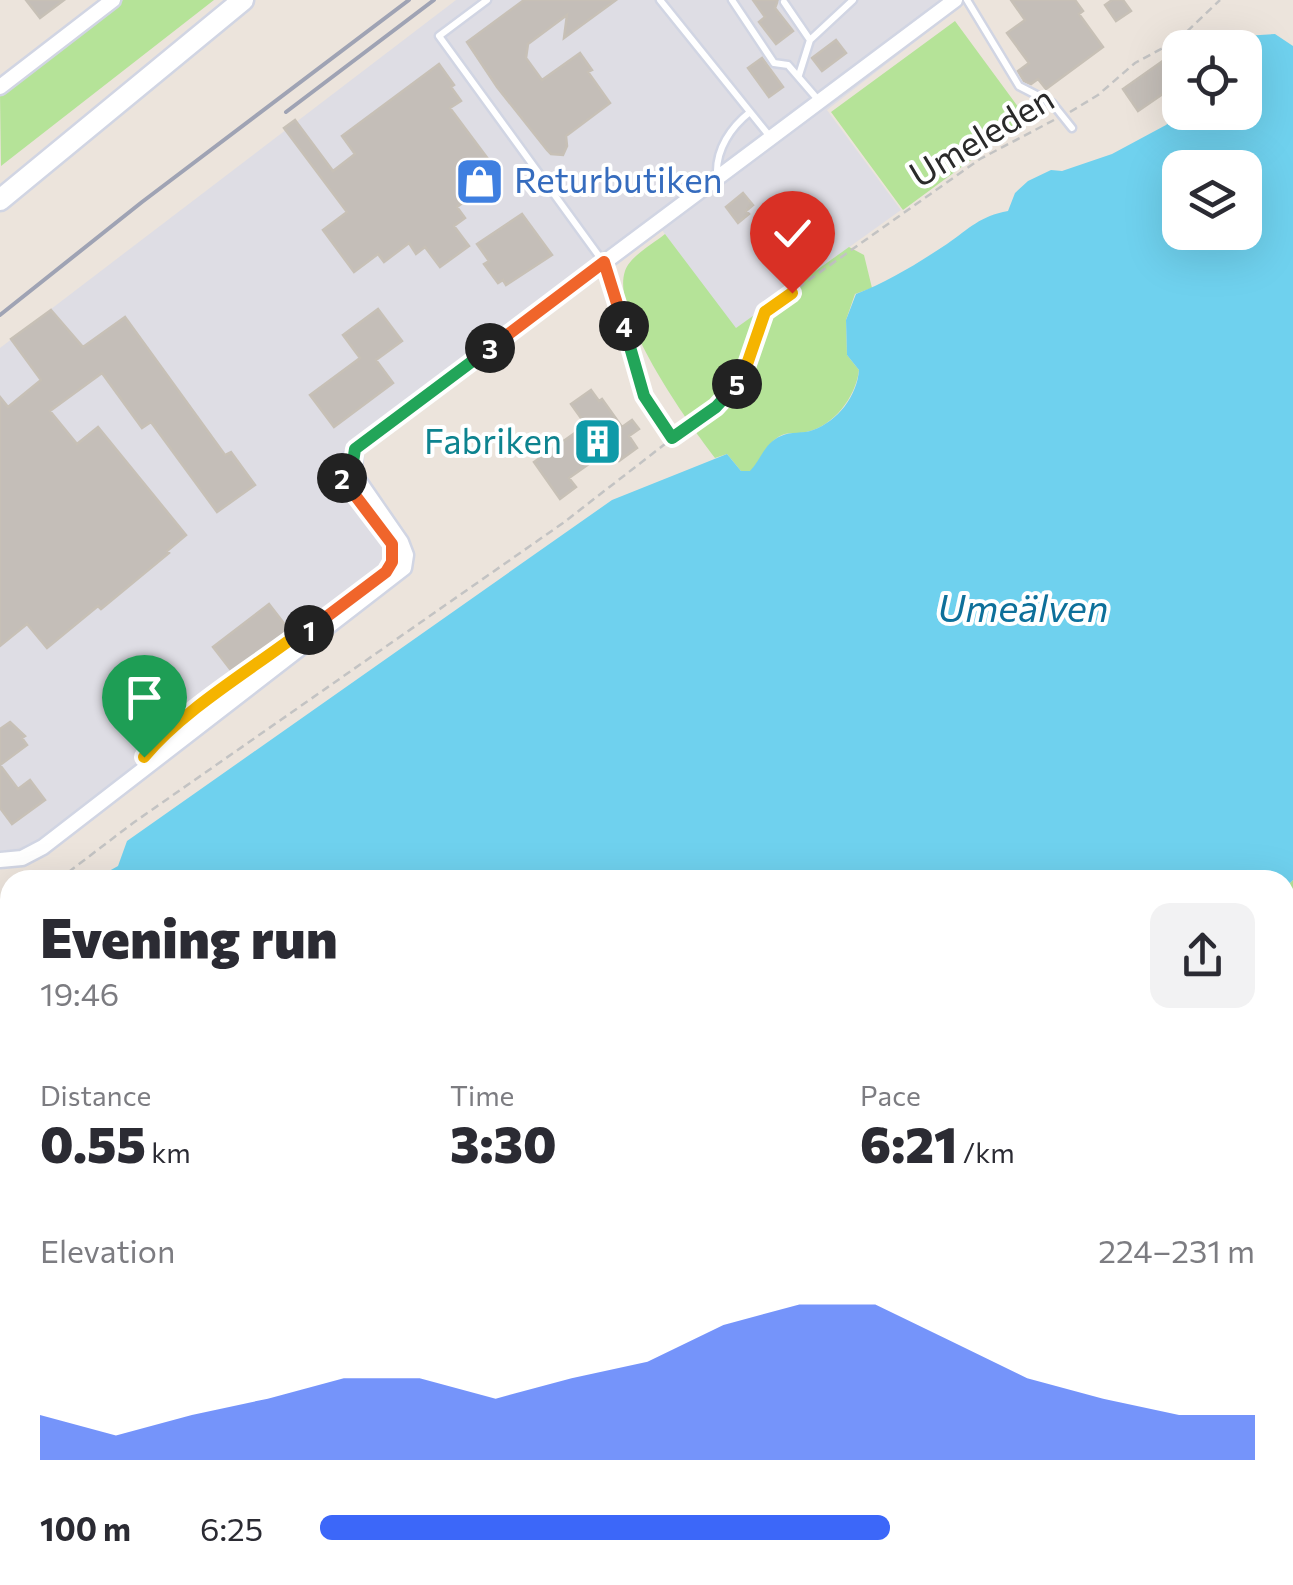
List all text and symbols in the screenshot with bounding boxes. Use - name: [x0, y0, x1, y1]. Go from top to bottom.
- map controls: [1162, 30, 1262, 250]
- button: locate: [1162, 30, 1262, 130]
- street label: Umeleden: [901, 75, 1061, 195]
- button: layers: [1162, 150, 1262, 250]
- shop icon: Returbutiken: [453, 155, 505, 207]
- place label: Returbutiken: [514, 157, 723, 200]
- pin: [750, 191, 835, 294]
- icon: check: [765, 206, 820, 261]
- pin: 4: [599, 301, 649, 351]
- text: 4: [615, 309, 633, 343]
- pin: 3: [465, 323, 515, 373]
- text: 3: [482, 331, 498, 365]
- pin: 5: [712, 359, 762, 409]
- text: 5: [729, 367, 745, 401]
- building icon: Fabriken: [571, 416, 623, 468]
- place label: Fabriken: [424, 418, 562, 461]
- pin: 2: [317, 453, 367, 503]
- text: 2: [334, 461, 350, 495]
- water label: Umeälven: [937, 583, 1109, 630]
- pin: 1: [284, 605, 334, 655]
- text: 1: [303, 613, 315, 647]
- pin: [102, 655, 187, 758]
- icon: arrive: [117, 670, 172, 725]
- text: Evening run: [40, 902, 338, 969]
- button: share: [1150, 903, 1255, 1008]
- text: 19:46: [40, 973, 119, 1013]
- text: Distance: [40, 1078, 151, 1112]
- text: Time: [450, 1078, 514, 1112]
- text: Pace: [860, 1078, 921, 1112]
- text: 0.55: [40, 1112, 146, 1173]
- text: 3:30: [450, 1112, 557, 1173]
- text: 6:21: [860, 1112, 957, 1173]
- text: km: [146, 1135, 191, 1169]
- text: /km: [957, 1135, 1015, 1169]
- text: Elevation: [40, 1230, 175, 1270]
- text: 224–231 m: [1098, 1230, 1255, 1270]
- text: 100 m: [40, 1508, 131, 1548]
- text: 6:25: [200, 1508, 263, 1548]

